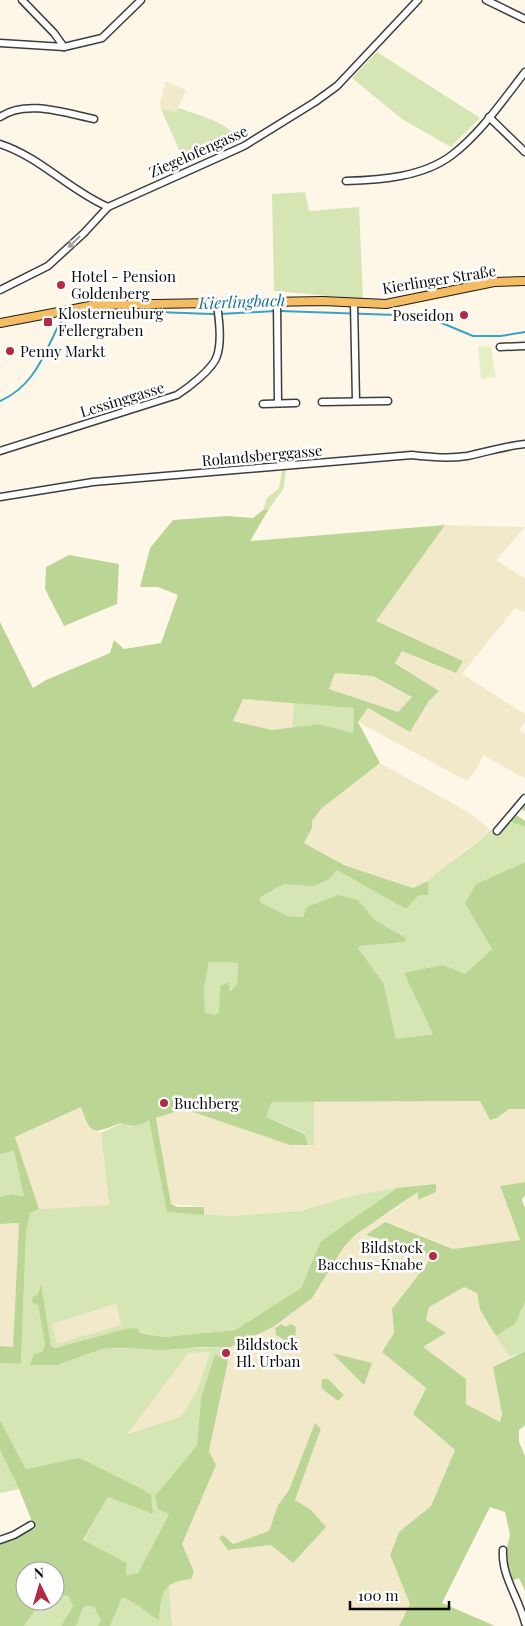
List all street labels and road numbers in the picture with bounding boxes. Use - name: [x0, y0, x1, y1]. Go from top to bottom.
- street label: Ziegelofengasse: [146, 120, 250, 182]
- street label: Kierlinger Straße: [381, 260, 497, 298]
- street label: Lessinggasse: [77, 377, 167, 421]
- street label: Rolandsberggasse: [201, 440, 323, 470]

